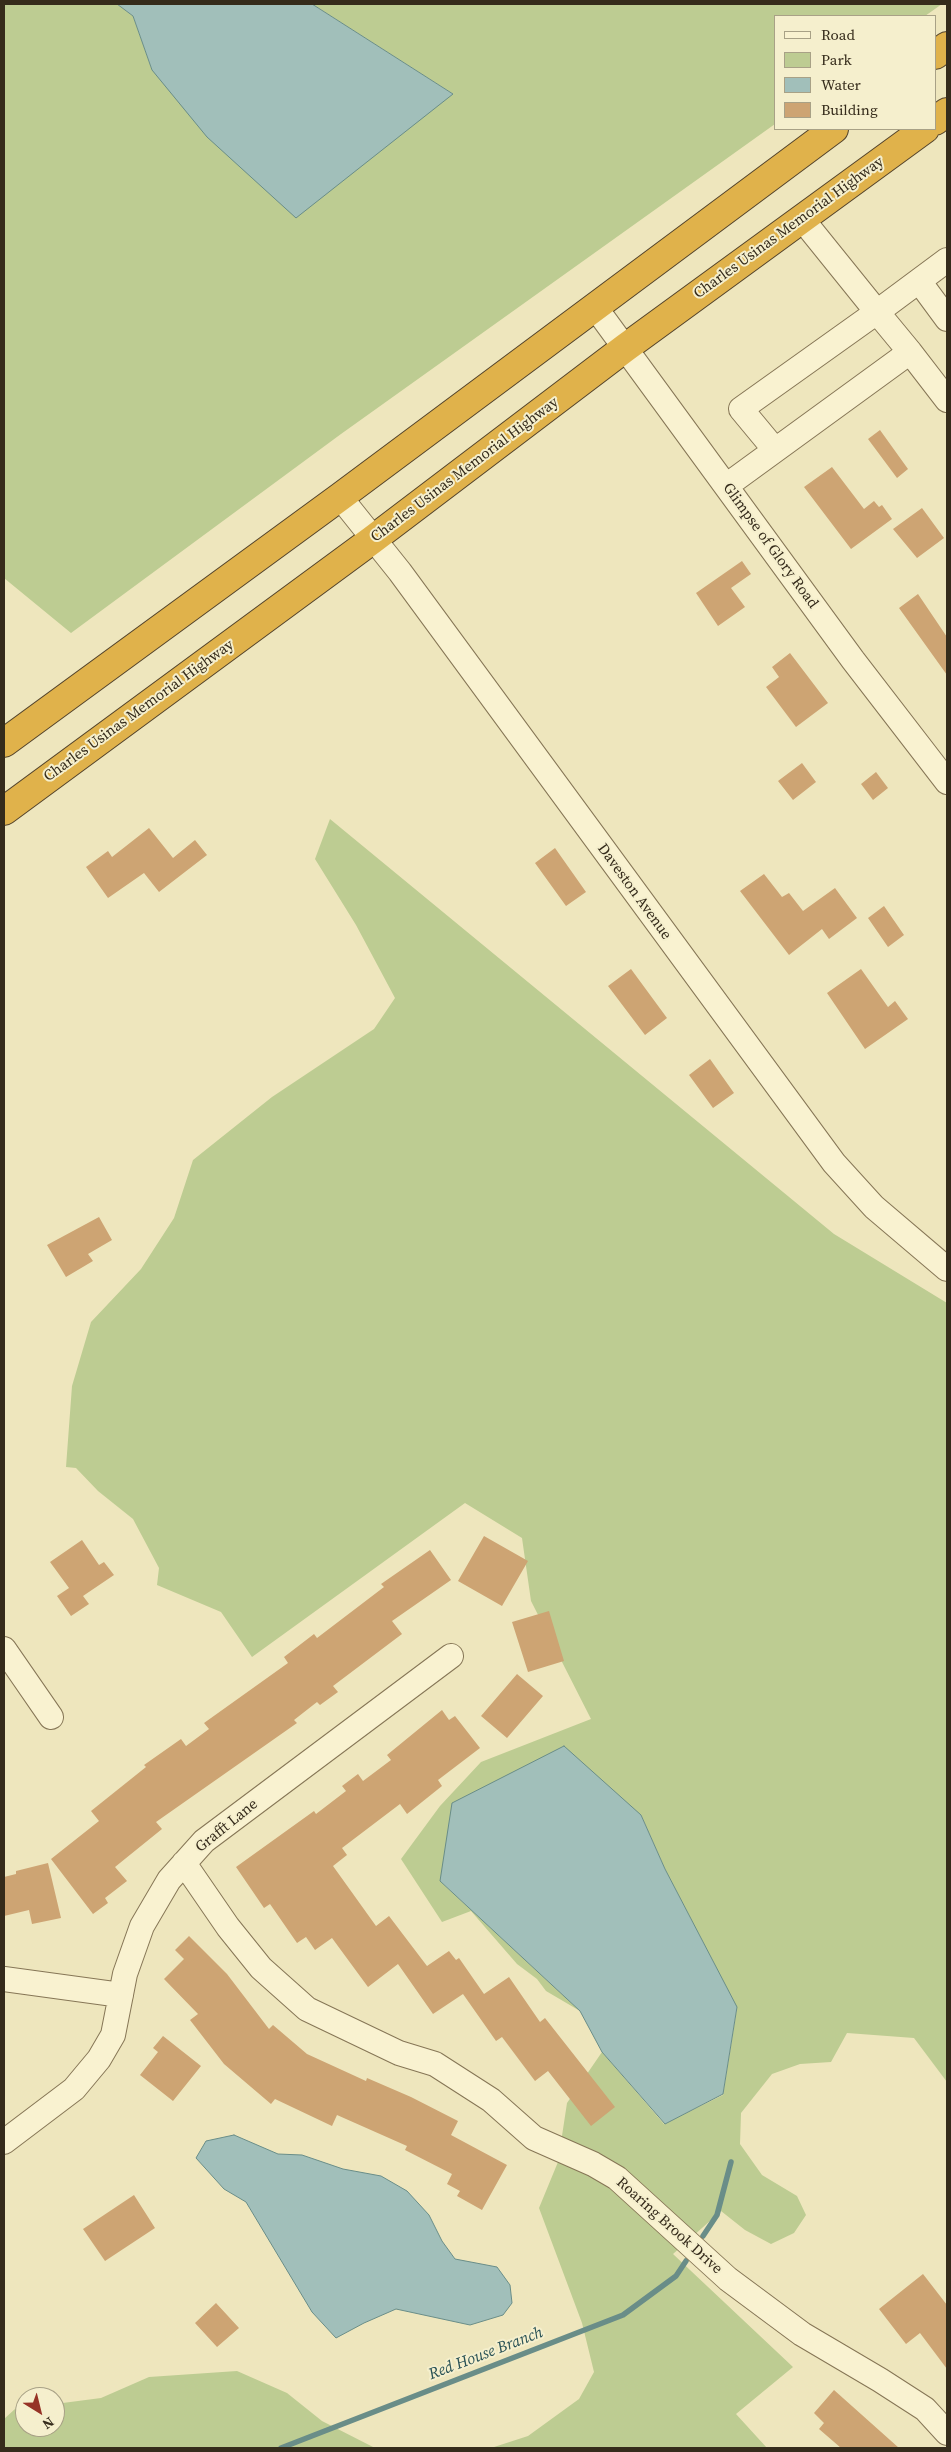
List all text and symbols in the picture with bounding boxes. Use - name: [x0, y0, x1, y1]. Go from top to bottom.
- legend: [774, 15, 936, 130]
- text: Road: [821, 24, 855, 45]
- text: Park: [821, 49, 852, 70]
- text: Water: [821, 74, 861, 95]
- text: Building: [821, 99, 878, 120]
- street label: Charles Usinas Memorial Highway: [691, 153, 887, 303]
- street label: Charles Usinas Memorial Highway: [368, 394, 562, 546]
- street label: Glimpse of Glory Road: [718, 480, 822, 612]
- street label: Charles Usinas Memorial Highway: [41, 636, 237, 786]
- street label: Daveston Avenue: [593, 840, 675, 944]
- street label: Grafft Lane: [192, 1795, 262, 1857]
- street label: Roaring Brook Drive: [612, 2174, 726, 2278]
- water label: Red House Branch: [426, 2323, 546, 2385]
- north arrow: [15, 2387, 65, 2437]
- text: N: [38, 2412, 58, 2434]

